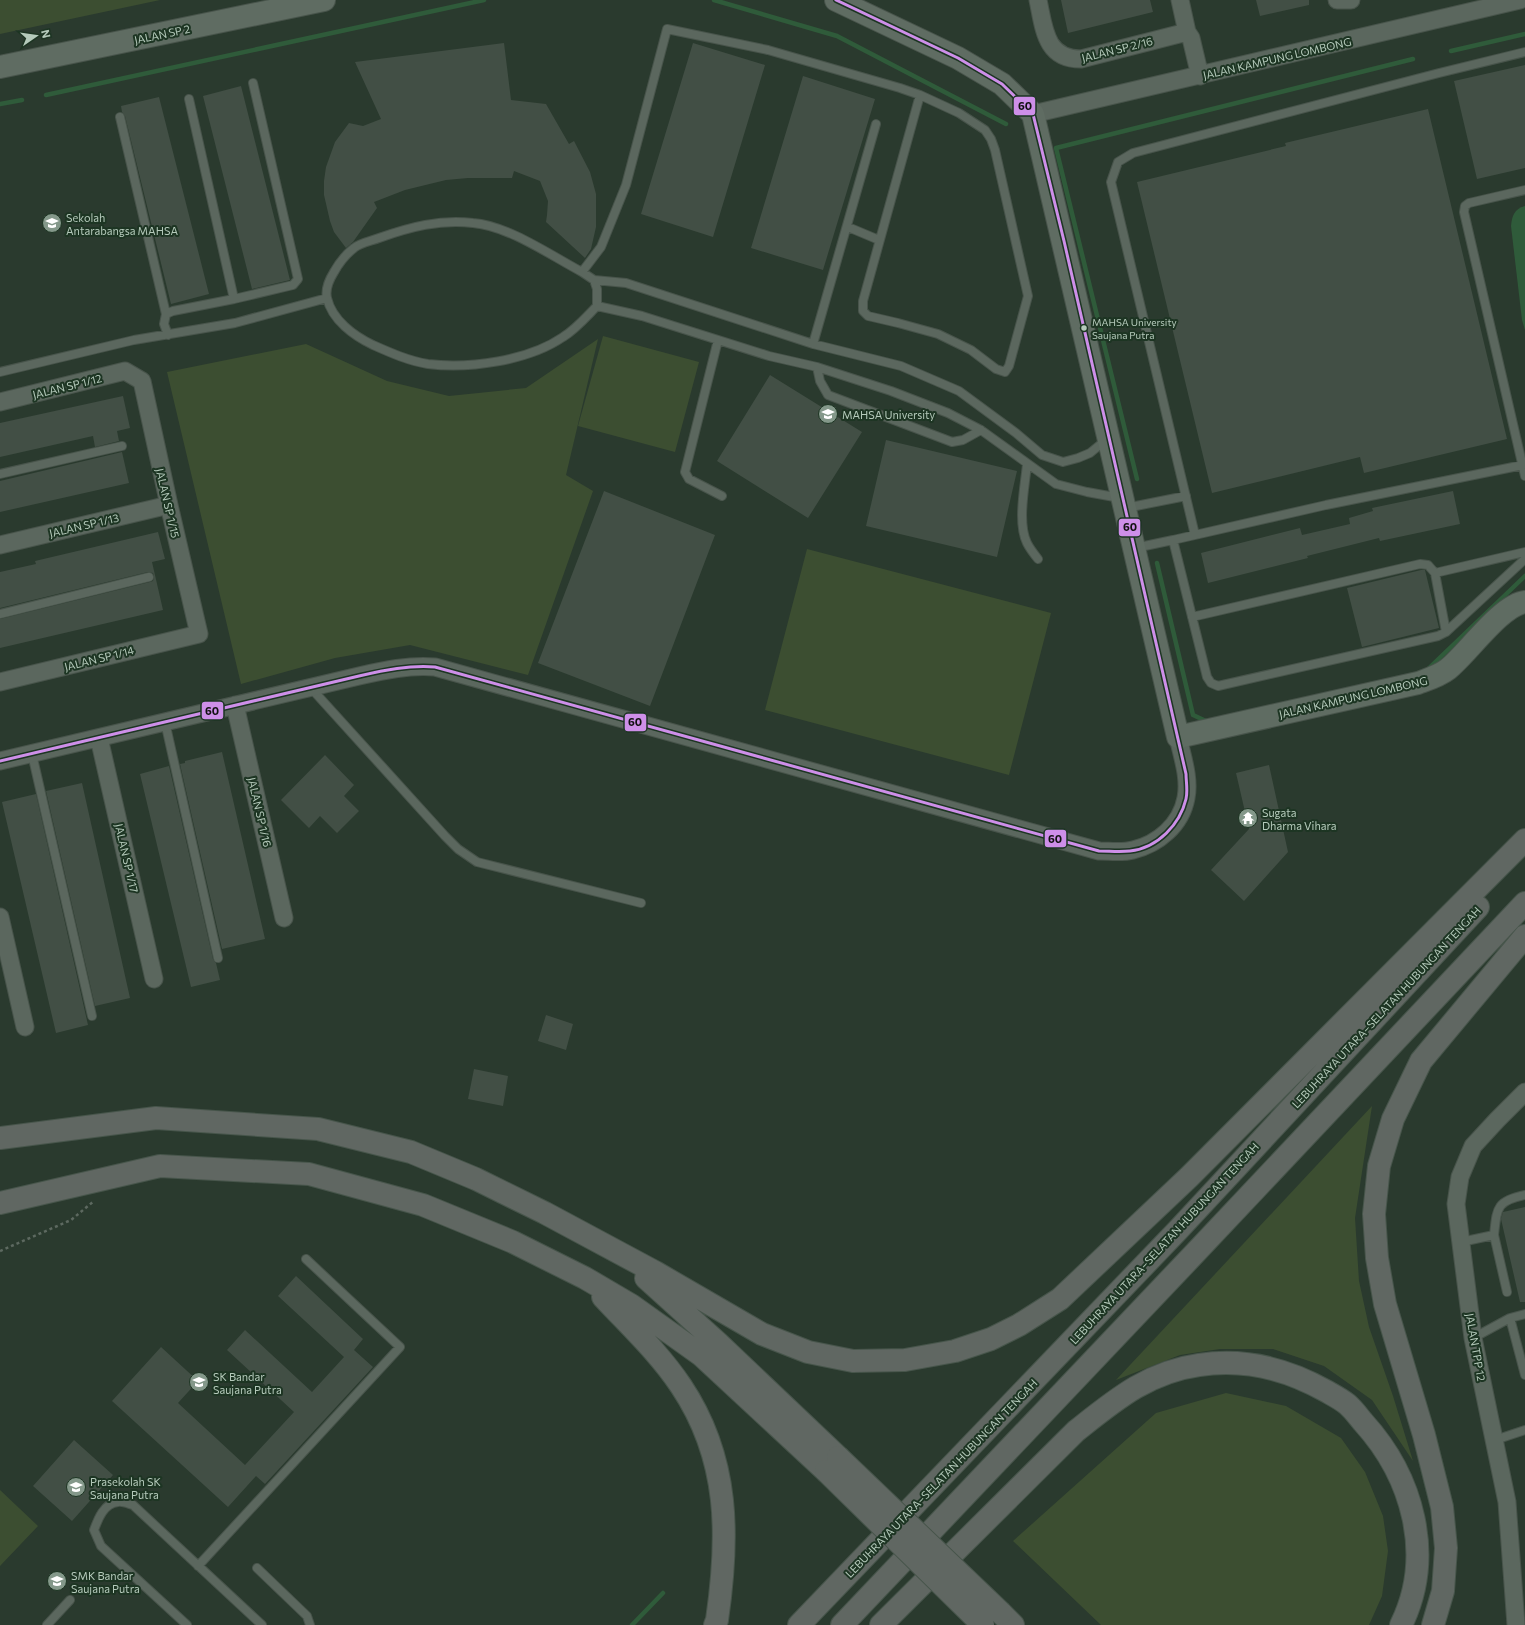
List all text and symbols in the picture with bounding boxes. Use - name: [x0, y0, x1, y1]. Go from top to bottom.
- north arrow: [16, 16, 56, 56]
- street label: JALAN SP 2: [133, 22, 191, 47]
- text: N: [39, 28, 53, 39]
- street label: JALAN SP 2/16: [1080, 34, 1154, 65]
- street label: JALAN KAMPUNG LOMBONG: [1202, 35, 1353, 82]
- line badge: 60: [1013, 96, 1036, 116]
- text: 60: [1018, 99, 1032, 112]
- place label: Sekolah Antarabangsa MAHSA: [66, 211, 178, 237]
- school or university icon: Sekolah Antarabangsa MAHSA: [41, 212, 63, 234]
- place label: MAHSA University Saujana Putra: [1092, 316, 1177, 341]
- marker: MAHSA University Saujana Putra: [1079, 323, 1089, 333]
- street label: JALAN SP 1/12: [31, 371, 103, 402]
- school or university icon: MAHSA University: [817, 403, 839, 425]
- place label: MAHSA University: [842, 408, 935, 421]
- street label: JALAN SP 1/15: [153, 467, 182, 539]
- street label: JALAN SP 1/13: [48, 511, 120, 540]
- line badge: 60: [1118, 518, 1141, 537]
- text: 60: [1123, 520, 1137, 533]
- street label: JALAN SP 1/14: [63, 643, 136, 674]
- street label: JALAN KAMPUNG LOMBONG: [1278, 674, 1429, 721]
- line badge: 60: [201, 701, 224, 720]
- text: 60: [205, 704, 219, 717]
- line badge: 60: [624, 713, 647, 732]
- text: 60: [628, 715, 642, 728]
- street label: JALAN SP 1/16: [245, 776, 274, 849]
- place label: Sugata Dharma Vihara: [1262, 806, 1336, 832]
- temple icon: Sugata Dharma Vihara: [1237, 807, 1259, 829]
- street label: JALAN SP 1/17: [112, 822, 141, 894]
- line badge: 60: [1044, 829, 1067, 848]
- text: 60: [1048, 832, 1062, 845]
- street label: LEBUHRAYA UTARA–SELATAN HUBUNGAN TENGAH: [1289, 904, 1483, 1110]
- street label: LEBUHRAYA UTARA–SELATAN HUBUNGAN TENGAH: [1067, 1140, 1261, 1346]
- street label: JALAN TPP 12: [1463, 1312, 1488, 1382]
- place label: SK Bandar Saujana Putra: [213, 1370, 282, 1396]
- school or university icon: SK Bandar Saujana Putra: [188, 1371, 210, 1393]
- street label: LEBUHRAYA UTARA–SELATAN HUBUNGAN TENGAH: [842, 1376, 1040, 1580]
- place label: Prasekolah SK Saujana Putra: [90, 1475, 161, 1501]
- school or university icon: Prasekolah SK Saujana Putra: [65, 1476, 87, 1498]
- place label: SMK Bandar Saujana Putra: [71, 1569, 140, 1595]
- school or university icon: SMK Bandar Saujana Putra: [46, 1570, 68, 1592]

